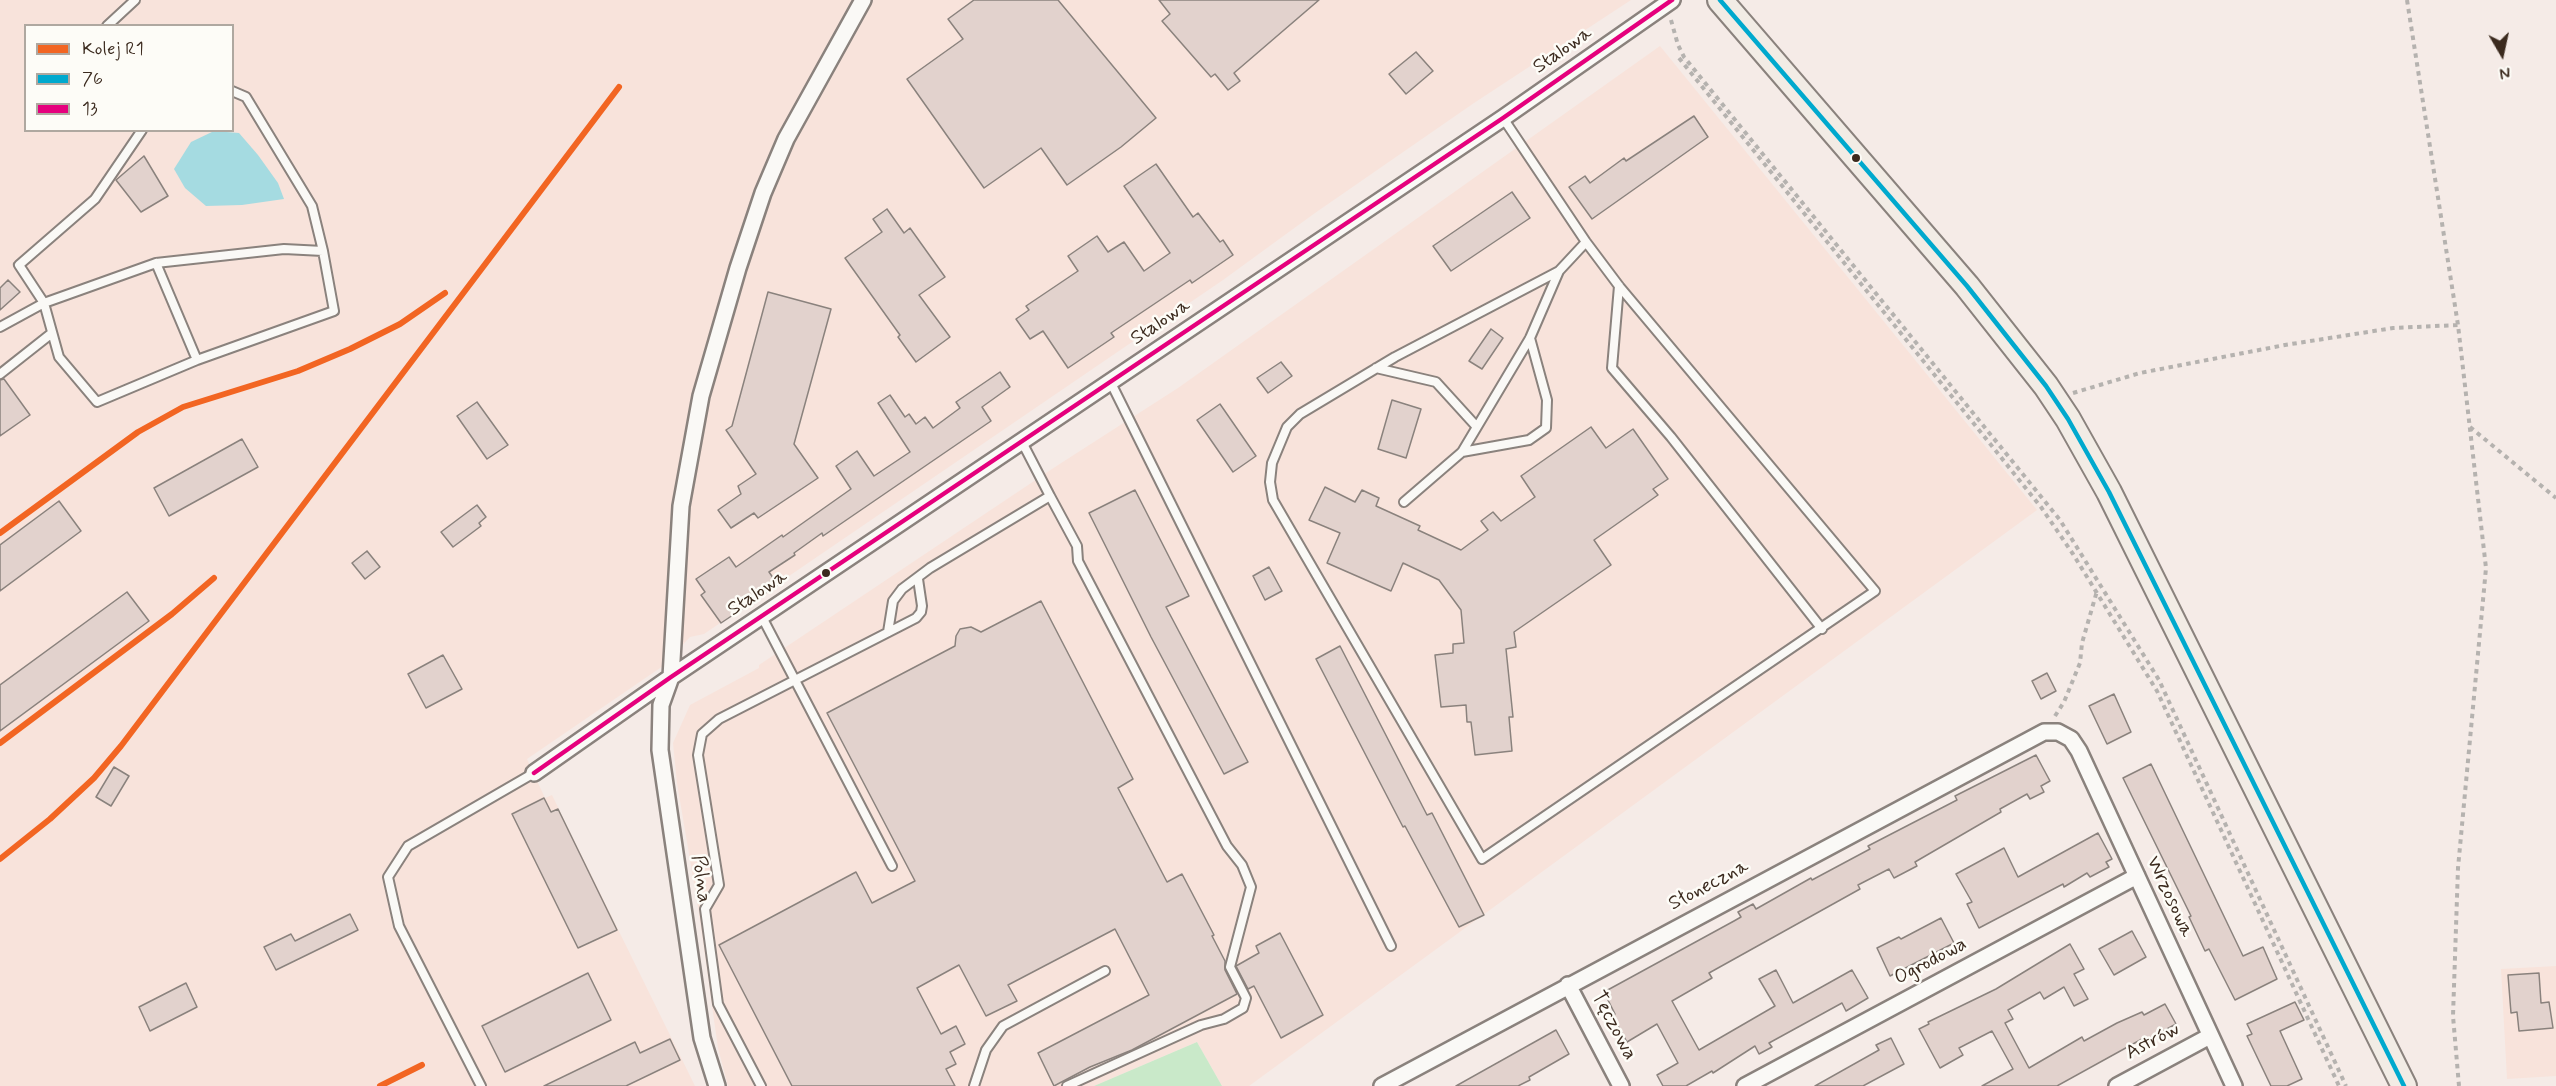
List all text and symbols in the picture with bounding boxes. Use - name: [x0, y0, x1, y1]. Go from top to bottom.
- street label: Stalowa: [1529, 22, 1597, 80]
- legend: [24, 24, 234, 132]
- north arrow: [2472, 24, 2532, 84]
- text: Kolej R1: [82, 37, 144, 61]
- text: N: [2498, 61, 2512, 83]
- text: 76: [82, 67, 103, 91]
- text: 13: [82, 97, 98, 121]
- unlabelled marker: [1850, 152, 1862, 164]
- street label: Stalowa: [1127, 294, 1195, 352]
- street label: Stalowa: [724, 565, 792, 623]
- unlabelled marker: [820, 567, 832, 579]
- street label: Wrzosowa: [2140, 853, 2198, 941]
- street label: Polna: [685, 854, 715, 904]
- street label: Słoneczna: [1665, 855, 1753, 917]
- street label: Ogrodowa: [1891, 933, 1971, 991]
- street label: Tęczowa: [1585, 987, 1641, 1065]
- street label: Astrów: [2122, 1018, 2184, 1066]

